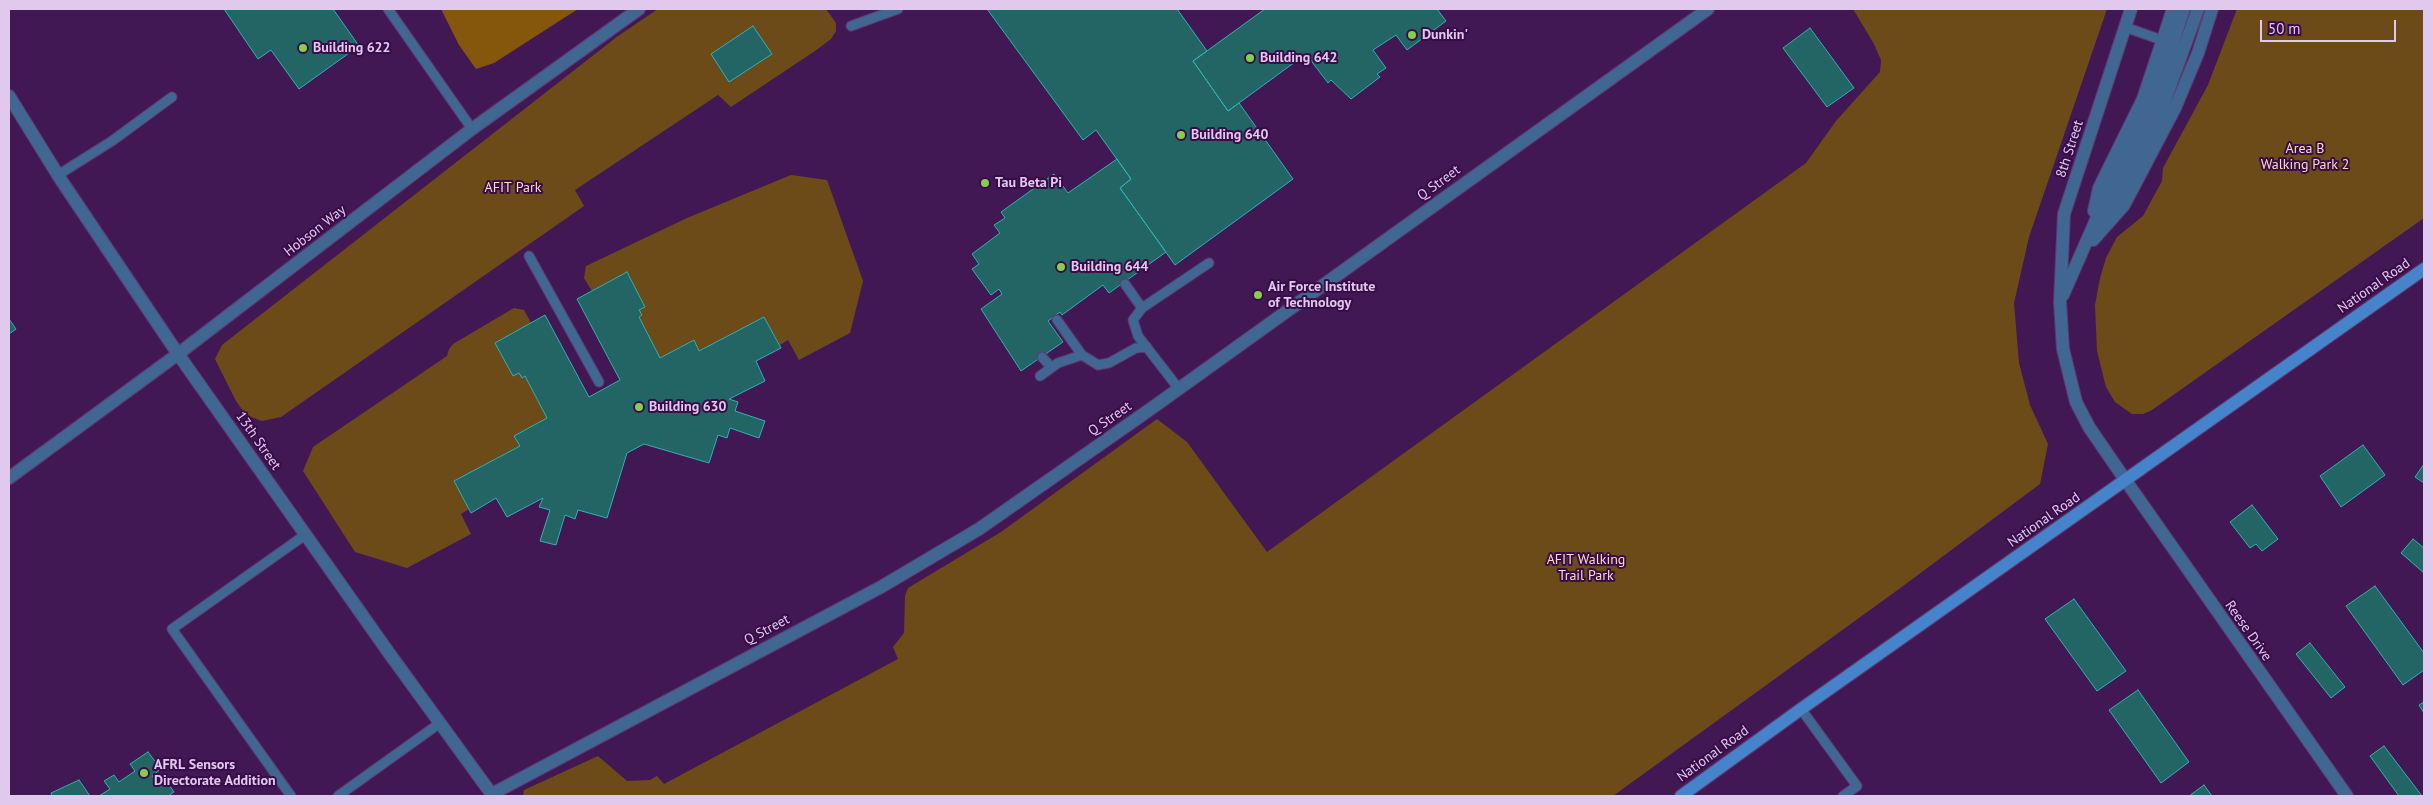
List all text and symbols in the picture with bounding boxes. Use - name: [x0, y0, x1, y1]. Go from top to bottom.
- scale bar: [2263, 10, 2399, 42]
- text: 50 m: [2268, 19, 2301, 38]
- place label: Dunkin': [1422, 27, 1468, 43]
- marker: Dunkin': [1406, 29, 1418, 41]
- place label: Building 622: [313, 40, 390, 56]
- marker: Building 622: [297, 42, 309, 54]
- place label: Building 642: [1260, 50, 1337, 66]
- marker: Building 642: [1244, 52, 1256, 64]
- street label: 8th Street: [2053, 118, 2087, 180]
- place label: Building 640: [1191, 127, 1268, 143]
- marker: Building 640: [1175, 129, 1187, 141]
- park label: Area B Walking Park 2: [2261, 141, 2349, 174]
- street label: Q Street: [1414, 162, 1464, 204]
- place label: Tau Beta Pi: [995, 175, 1062, 191]
- marker: Tau Beta Pi: [979, 177, 991, 189]
- park label: AFIT Park: [485, 180, 541, 196]
- street label: Hobson Way: [281, 202, 349, 260]
- street label: National Road: [2335, 255, 2413, 317]
- place label: Building 644: [1071, 259, 1148, 275]
- marker: Building 644: [1055, 261, 1067, 273]
- place label: Air Force Institute of Technology: [1268, 279, 1375, 312]
- marker: Air Force Institute of Technology: [1252, 289, 1264, 301]
- street label: Q Street: [1085, 398, 1135, 440]
- place label: Building 630: [649, 399, 726, 415]
- marker: Building 630: [633, 401, 645, 413]
- street label: 13th Street: [232, 409, 284, 473]
- street label: National Road: [2005, 489, 2083, 551]
- park label: AFIT Walking Trail Park: [1547, 552, 1625, 584]
- street label: Reese Drive: [2221, 598, 2275, 664]
- street label: Q Street: [741, 611, 793, 649]
- street label: National Road: [1674, 722, 1752, 786]
- place label: AFRL Sensors Directorate Addition: [154, 757, 276, 790]
- marker: AFRL Sensors Directorate Addition: [138, 767, 150, 779]

